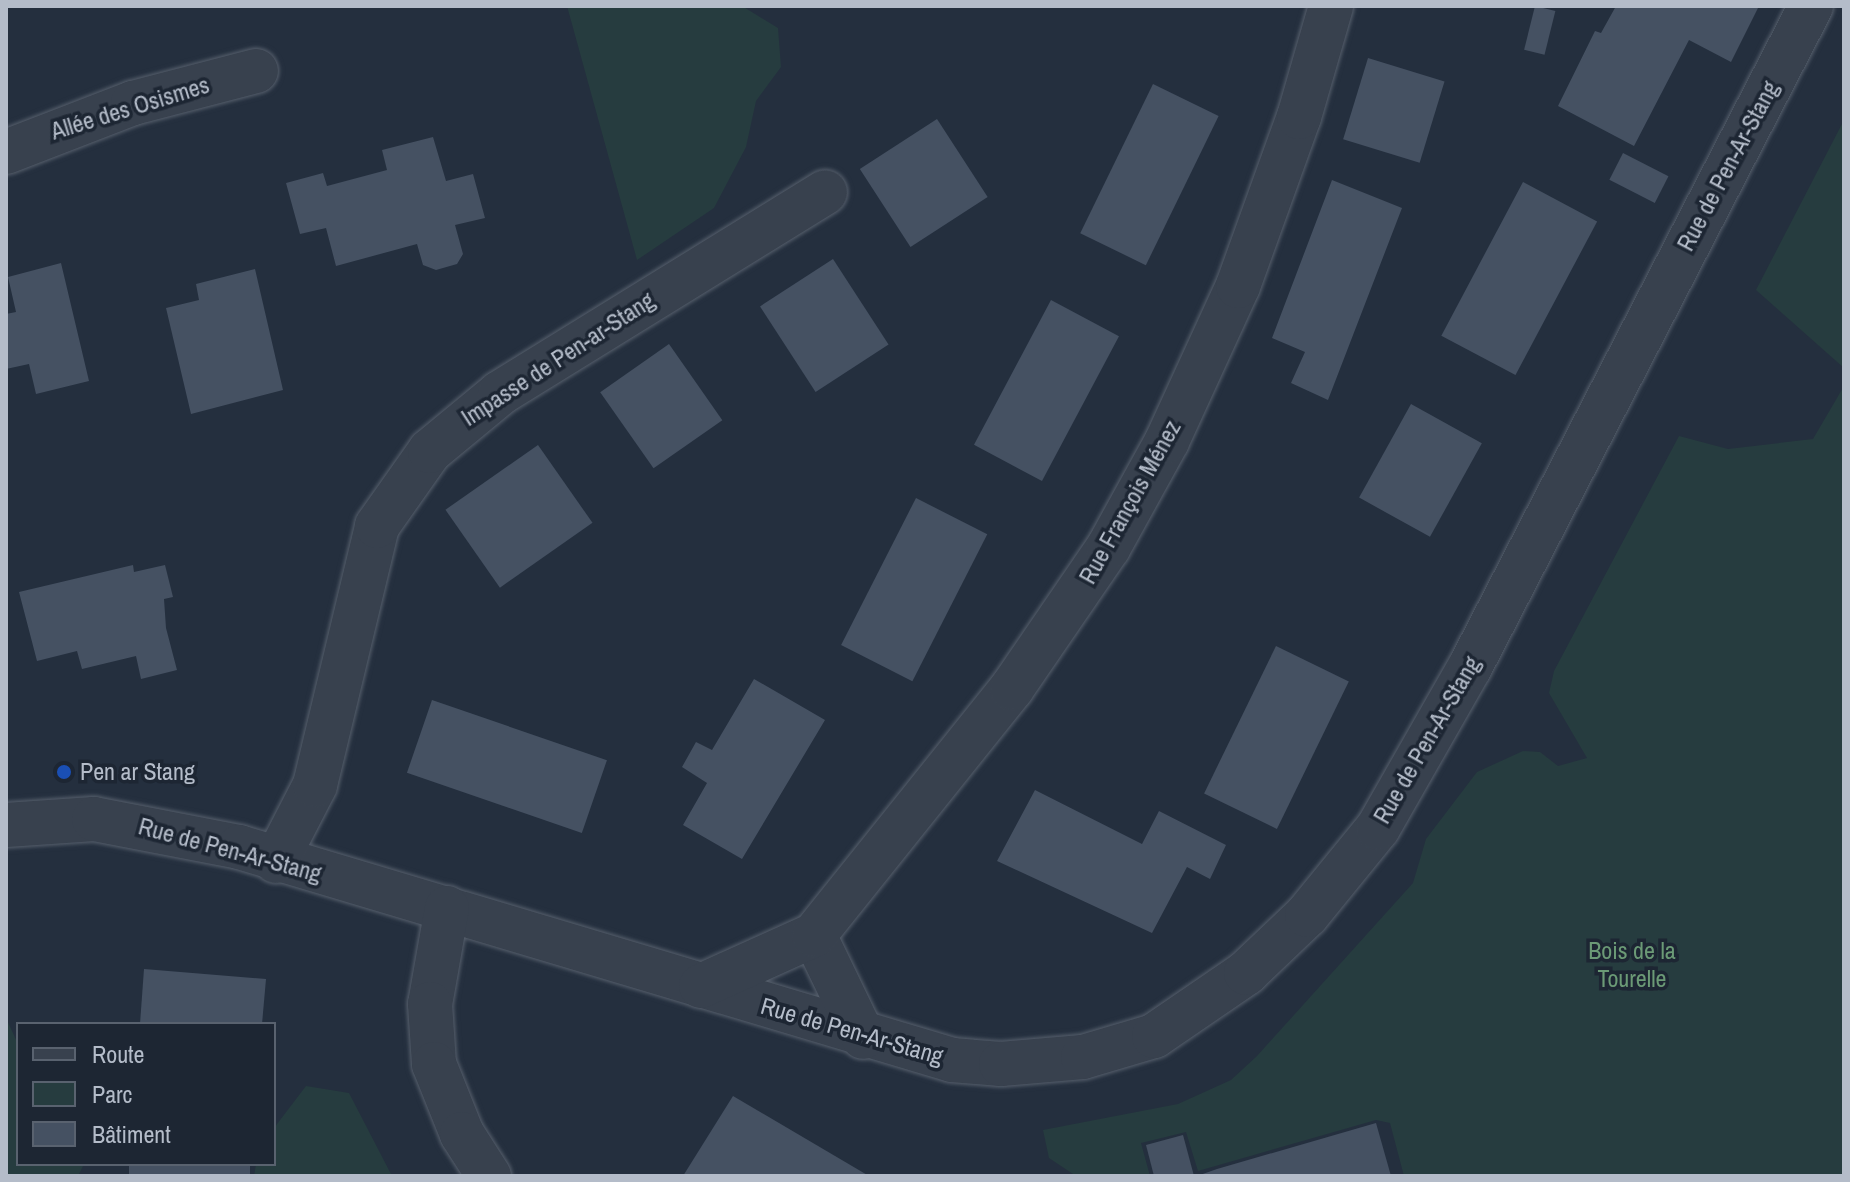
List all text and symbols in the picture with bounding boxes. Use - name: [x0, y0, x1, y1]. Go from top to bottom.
- street label: Allée des Osismes: [47, 70, 213, 146]
- street label: Rue de Pen-Ar-Stang: [1671, 76, 1785, 256]
- street label: Impasse de Pen-ar-Stang: [456, 286, 660, 432]
- street label: Rue François Ménez: [1073, 415, 1187, 589]
- street label: Rue de Pen-Ar-Stang: [1367, 651, 1487, 829]
- place label: Pen ar Stang: [80, 758, 195, 786]
- marker: Pen ar Stang: [55, 763, 73, 781]
- street label: Rue de Pen-Ar-Stang: [135, 812, 325, 888]
- park label: Bois de la Tourelle: [1588, 937, 1676, 993]
- street label: Rue de Pen-Ar-Stang: [758, 991, 946, 1071]
- legend: [16, 1022, 276, 1166]
- text: Route: [92, 1038, 145, 1070]
- text: Parc: [92, 1078, 132, 1110]
- text: Bâtiment: [92, 1118, 171, 1150]

